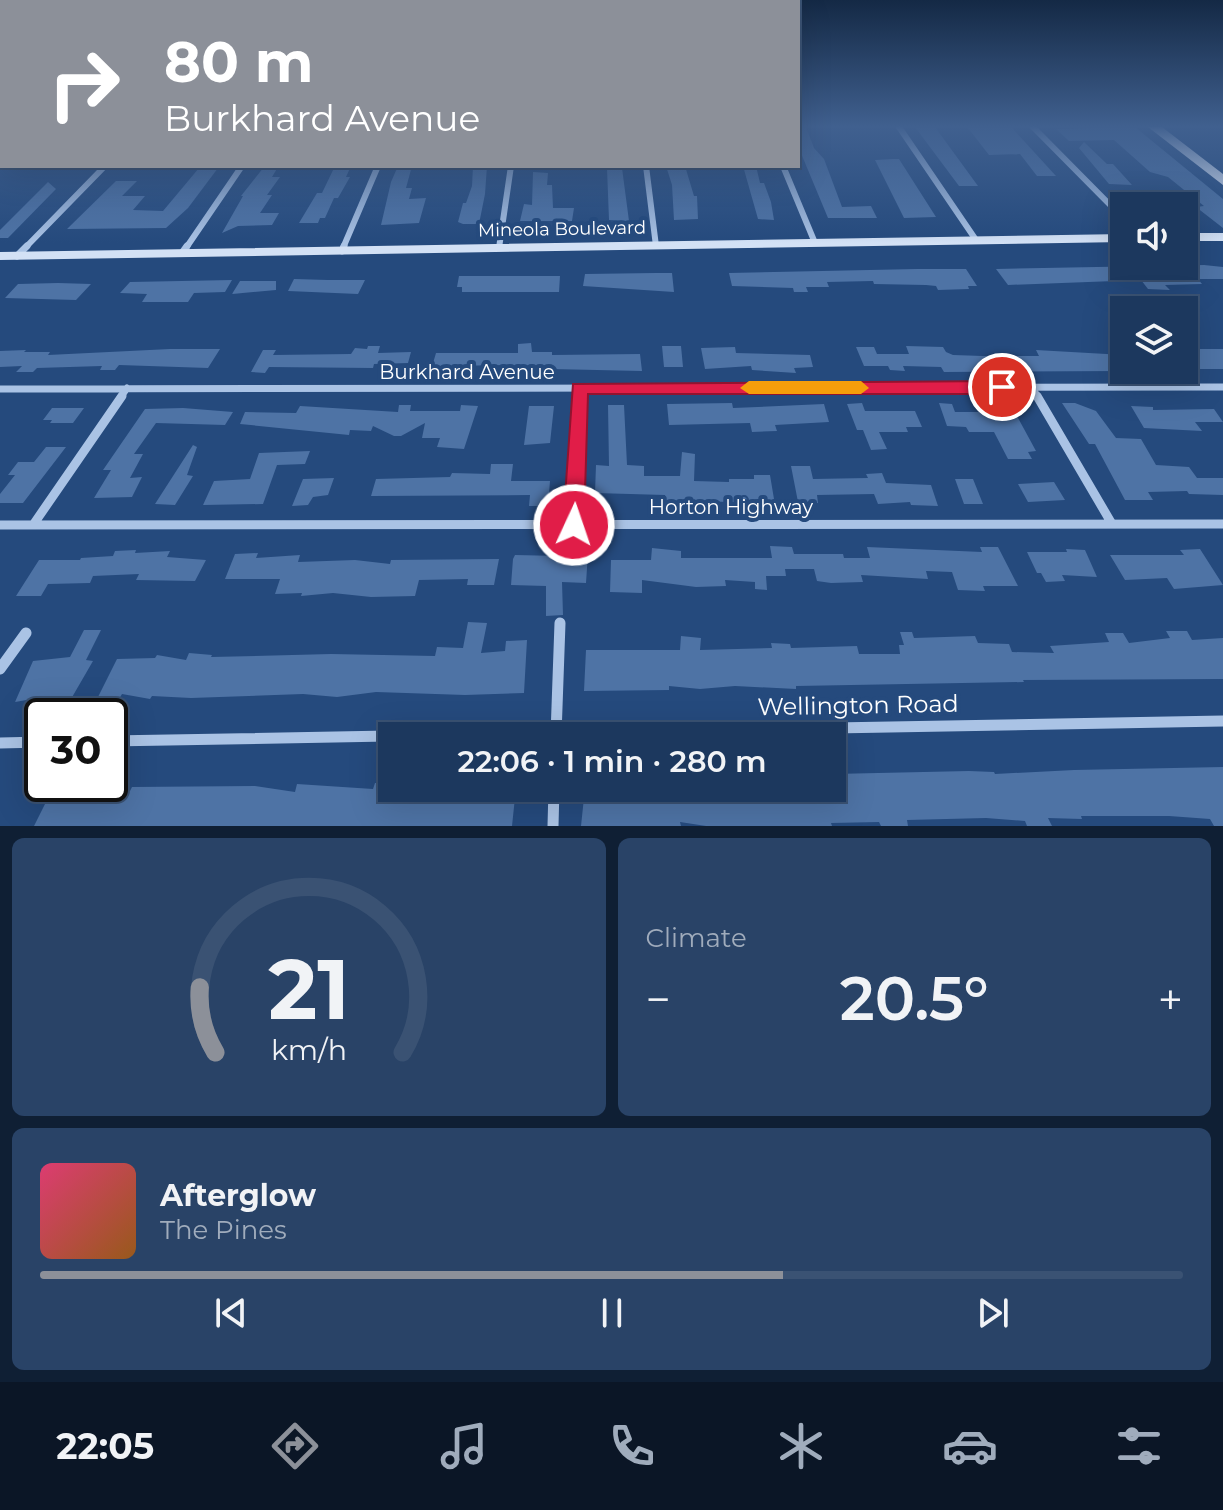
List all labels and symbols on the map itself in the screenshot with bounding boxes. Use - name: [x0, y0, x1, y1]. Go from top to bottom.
- street label: Mineola Boulevard: [478, 217, 646, 241]
- pin: [968, 353, 1036, 421]
- street label: Burkhard Avenue: [379, 360, 555, 384]
- position arrow: [532, 483, 616, 567]
- street label: Horton Highway: [649, 495, 813, 519]
- street label: Wellington Road: [757, 689, 959, 721]
- speed limit sign: 30: [24, 698, 128, 802]

